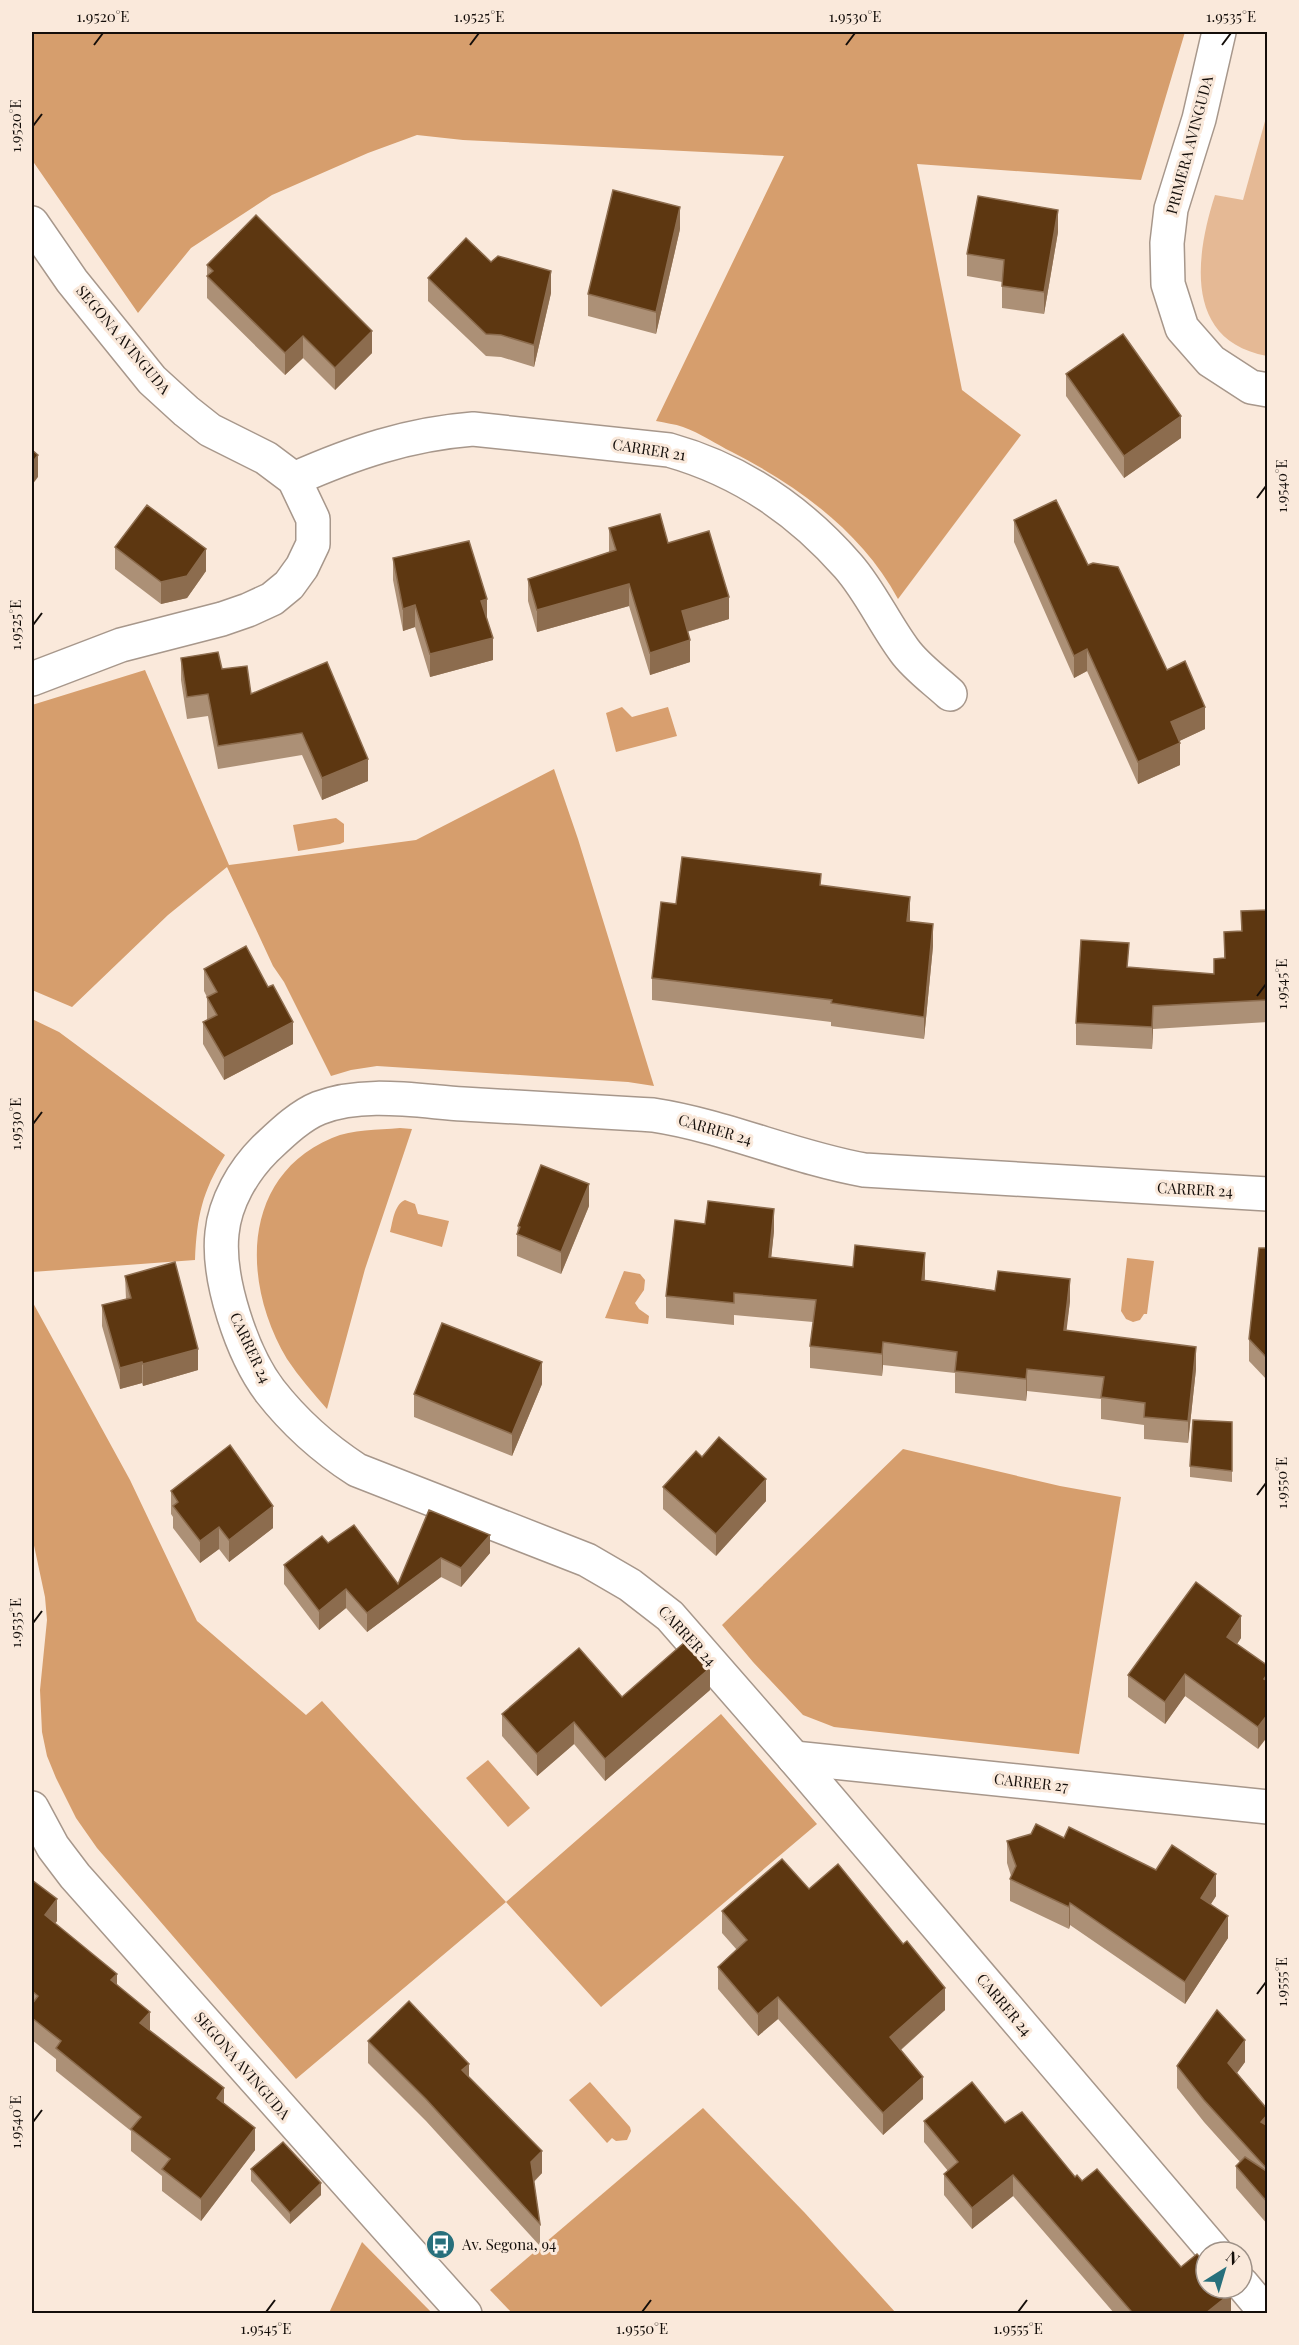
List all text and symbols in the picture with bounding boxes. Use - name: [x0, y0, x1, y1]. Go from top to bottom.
- text: 1.9520°E: [76, 6, 130, 26]
- text: 1.9525°E: [454, 6, 504, 26]
- text: 1.9530°E: [829, 6, 881, 26]
- text: 1.9535°E: [1206, 6, 1256, 26]
- street label: PRIMERA AVINGUDA: [1161, 73, 1217, 216]
- text: 1.9520°E: [5, 99, 25, 153]
- street label: SEGONA AVINGUDA: [72, 281, 176, 398]
- street label: CARRER 21: [611, 433, 688, 465]
- text: 1.9540°E: [1271, 459, 1291, 513]
- text: 1.9525°E: [5, 600, 25, 650]
- text: 1.9545°E: [1271, 959, 1291, 1009]
- text: 1.9530°E: [5, 1098, 25, 1150]
- street label: CARRER 24: [676, 1109, 755, 1149]
- street label: CARRER 24: [1157, 1177, 1233, 1201]
- street label: CARRER 24: [226, 1309, 276, 1386]
- text: 1.9550°E: [1271, 1457, 1291, 1509]
- text: 1.9535°E: [5, 1598, 25, 1648]
- street label: CARRER 24: [655, 1601, 721, 1670]
- street label: CARRER 27: [993, 1768, 1069, 1796]
- text: 1.9555°E: [1271, 1957, 1291, 2007]
- street label: CARRER 24: [973, 1969, 1037, 2040]
- street label: SEGONA AVINGUDA: [190, 2007, 295, 2124]
- text: 1.9540°E: [5, 2095, 25, 2149]
- bus stop icon: Av. Segona, 94: [425, 2229, 457, 2261]
- place label: Av. Segona, 94: [461, 2234, 556, 2254]
- north arrow: [1194, 2240, 1254, 2300]
- text: N: [1222, 2246, 1245, 2270]
- text: 1.9545°E: [241, 2318, 291, 2338]
- text: 1.9550°E: [616, 2318, 668, 2338]
- text: 1.9555°E: [993, 2318, 1043, 2338]

